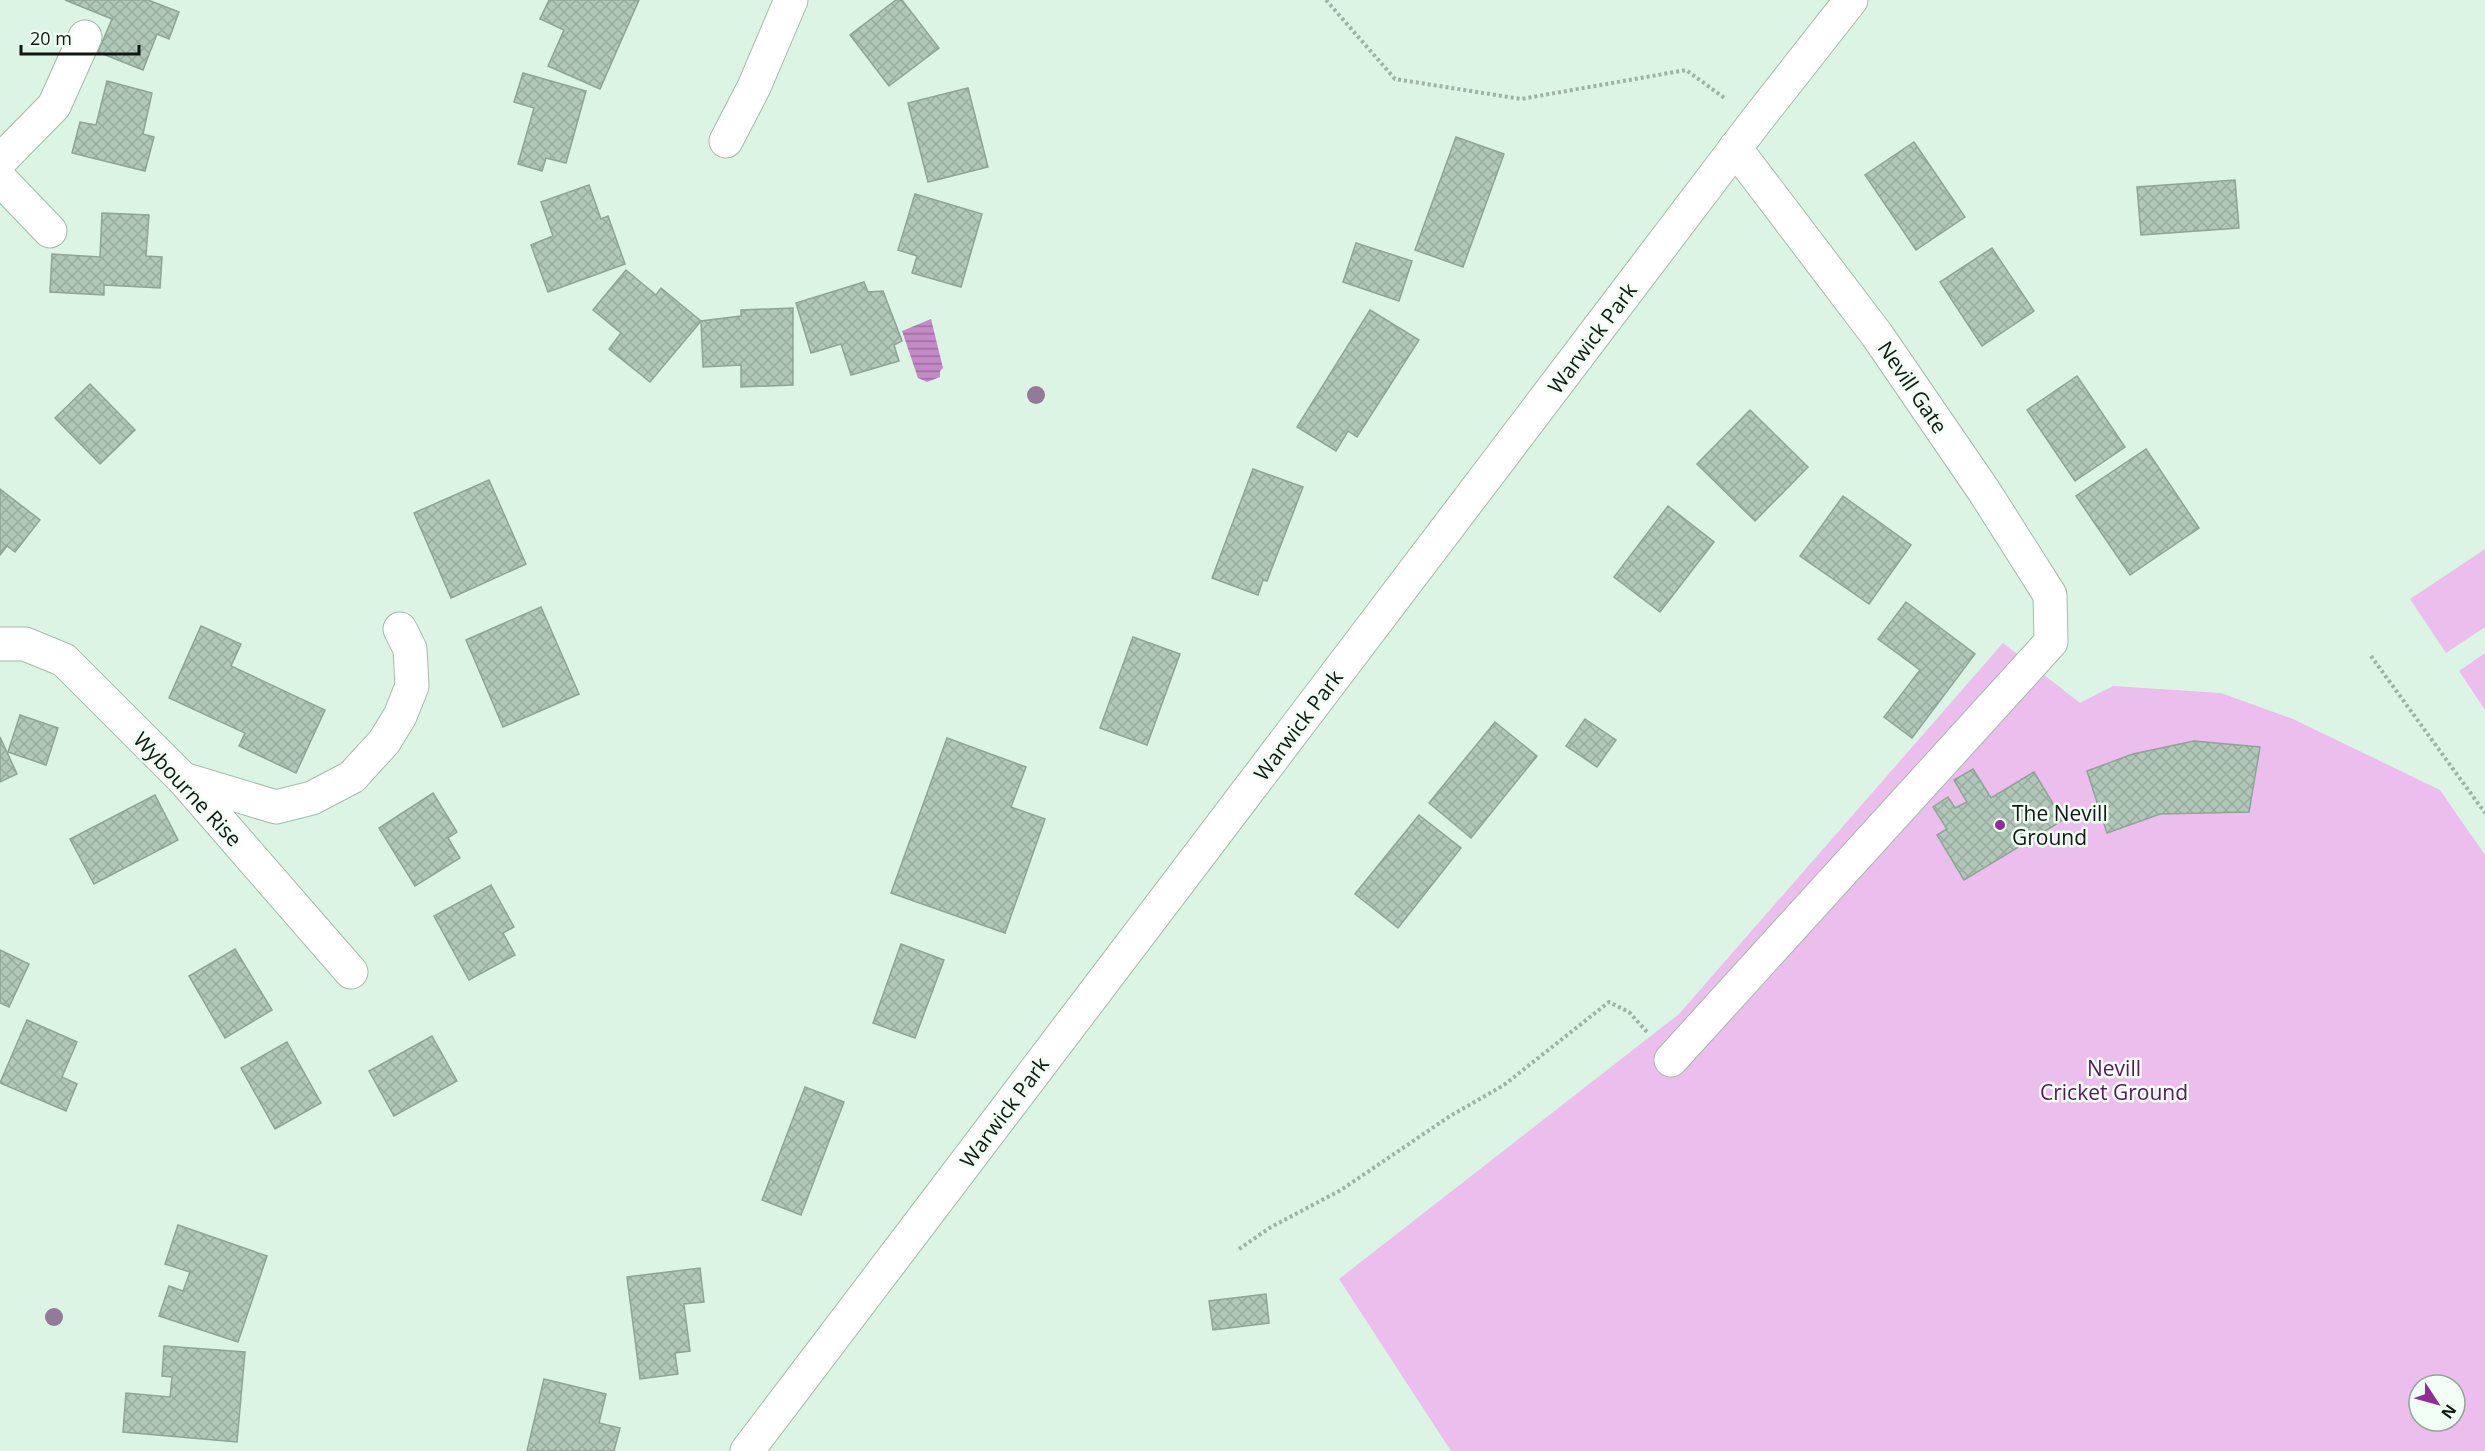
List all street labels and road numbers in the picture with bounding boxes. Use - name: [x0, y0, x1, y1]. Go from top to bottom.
- street label: Warwick Park: [1541, 277, 1643, 399]
- street label: Nevill Gate: [1872, 335, 1954, 439]
- street label: Warwick Park: [1247, 664, 1349, 786]
- street label: Wybourne Rise: [128, 726, 248, 852]
- street label: Warwick Park: [953, 1051, 1055, 1173]

